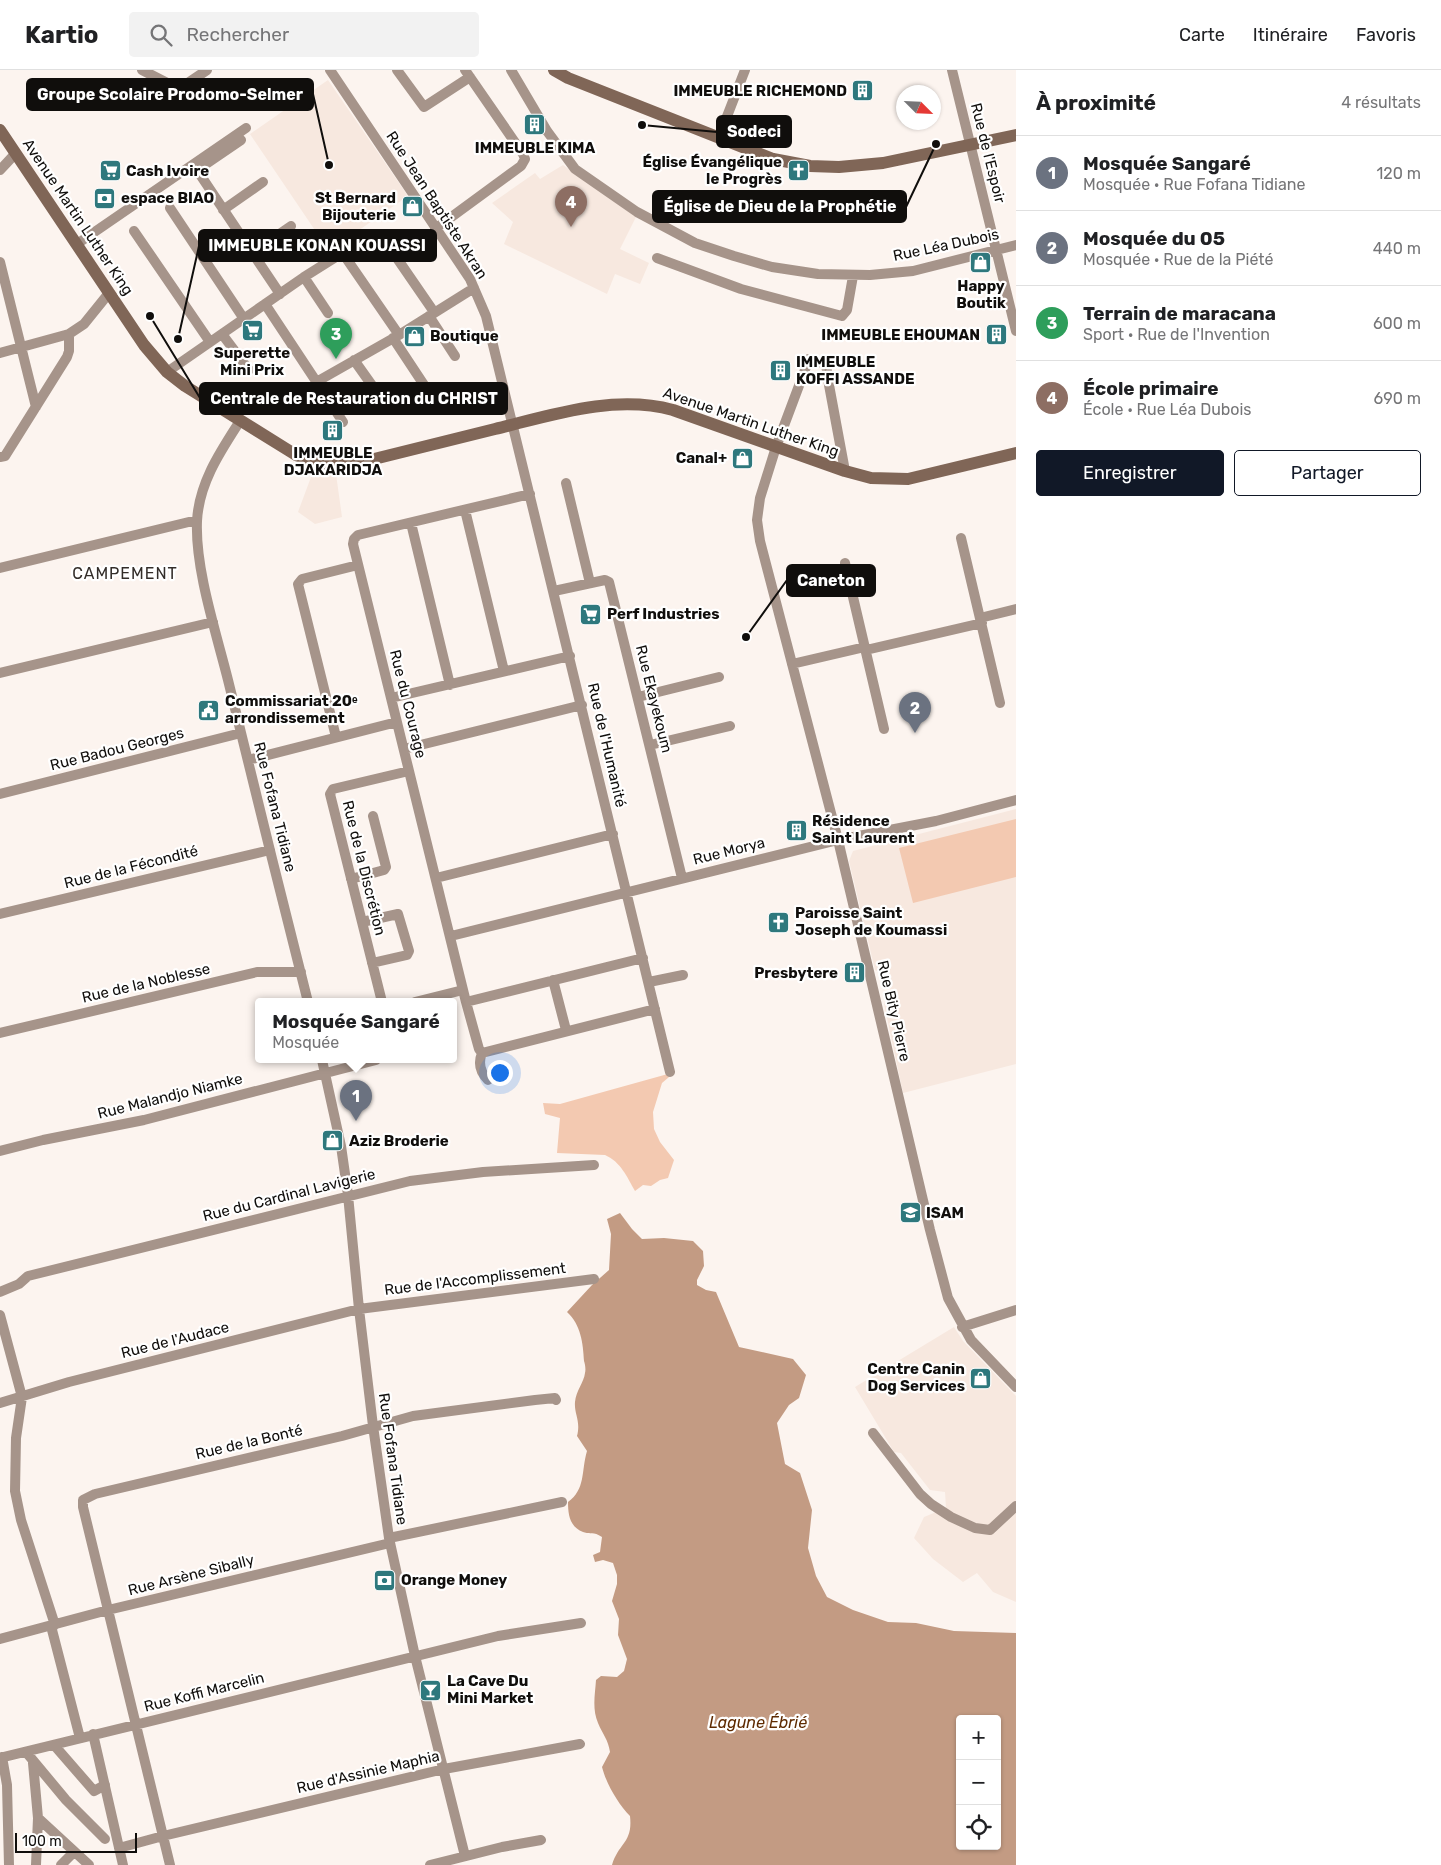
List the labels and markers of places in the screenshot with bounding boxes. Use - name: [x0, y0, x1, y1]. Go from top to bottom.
- callout: Groupe Scolaire Prodomo-Selmer: [27, 79, 313, 110]
- building icon: IMMEUBLE RICHEMOND: [851, 79, 875, 103]
- place label: IMMEUBLE RICHEMOND: [673, 82, 847, 100]
- building icon: IMMEUBLE KIMA: [523, 113, 547, 137]
- callout: Sodeci: [717, 116, 791, 147]
- place label: IMMEUBLE KIMA: [475, 139, 595, 157]
- place label: Église Évangélique le Progrès: [642, 153, 782, 188]
- supermarket icon: Cash Ivoire: [98, 159, 122, 183]
- church icon: Église Évangélique le Progrès: [786, 159, 810, 183]
- place label: Cash Ivoire: [126, 162, 209, 180]
- bank icon: espace BIAO: [93, 186, 117, 210]
- pin: 4: [555, 186, 587, 227]
- place label: espace BIAO: [121, 189, 214, 207]
- place label: St Bernard Bijouterie: [315, 189, 396, 224]
- callout: Église de Dieu de la Prophétie: [653, 191, 906, 222]
- shop icon: St Bernard Bijouterie: [400, 195, 424, 219]
- callout: IMMEUBLE KONAN KOUASSI: [199, 230, 436, 261]
- shop icon: Happy Boutik: [969, 251, 993, 275]
- place label: Happy Boutik: [956, 277, 1006, 312]
- supermarket icon: Superette Mini Prix: [240, 318, 264, 342]
- pin: 3: [320, 318, 352, 359]
- building icon: IMMEUBLE EHOUMAN: [984, 323, 1008, 347]
- shop icon: Boutique: [402, 324, 426, 348]
- place label: IMMEUBLE EHOUMAN: [821, 326, 980, 344]
- place label: Boutique: [430, 327, 499, 345]
- place label: Superette Mini Prix: [214, 344, 290, 379]
- place label: IMMEUBLE KOFFI ASSANDE: [796, 353, 914, 388]
- building icon: IMMEUBLE KOFFI ASSANDE: [768, 359, 792, 383]
- callout: Centrale de Restauration du CHRIST: [200, 383, 507, 414]
- building icon: IMMEUBLE DJAKARIDJA: [321, 418, 345, 442]
- place label: IMMEUBLE DJAKARIDJA: [284, 444, 383, 479]
- shop icon: Canal+: [731, 446, 755, 470]
- place label: Canal+: [676, 449, 727, 467]
- callout: Caneton: [787, 565, 875, 596]
- supermarket icon: Perf Industries: [579, 602, 603, 626]
- place label: Perf Industries: [607, 605, 719, 623]
- place label: Commissariat 20ᵉ arrondissement: [225, 692, 358, 727]
- pin: 2: [899, 692, 931, 733]
- public building icon: Commissariat 20ᵉ arrondissement: [197, 698, 221, 722]
- place label: Résidence Saint Laurent: [812, 812, 915, 847]
- building icon: Résidence Saint Laurent: [784, 818, 808, 842]
- place label: Paroisse Saint Joseph de Koumassi: [795, 904, 947, 939]
- church icon: Paroisse Saint Joseph de Koumassi: [767, 910, 791, 934]
- building icon: Presbytere: [842, 961, 866, 985]
- place label: Presbytere: [754, 964, 838, 982]
- pin: 1: [340, 1080, 372, 1121]
- shop icon: Aziz Broderie: [321, 1129, 345, 1153]
- place label: Aziz Broderie: [349, 1132, 449, 1150]
- school or university icon: ISAM: [898, 1201, 922, 1225]
- place label: ISAM: [926, 1204, 964, 1222]
- place label: Centre Canin Dog Services: [867, 1360, 965, 1395]
- shop icon: Centre Canin Dog Services: [969, 1366, 993, 1390]
- bank icon: Orange Money: [373, 1568, 397, 1592]
- place label: Orange Money: [401, 1571, 507, 1589]
- place label: La Cave Du Mini Market: [447, 1672, 533, 1707]
- bar icon: La Cave Du Mini Market: [419, 1678, 443, 1702]

